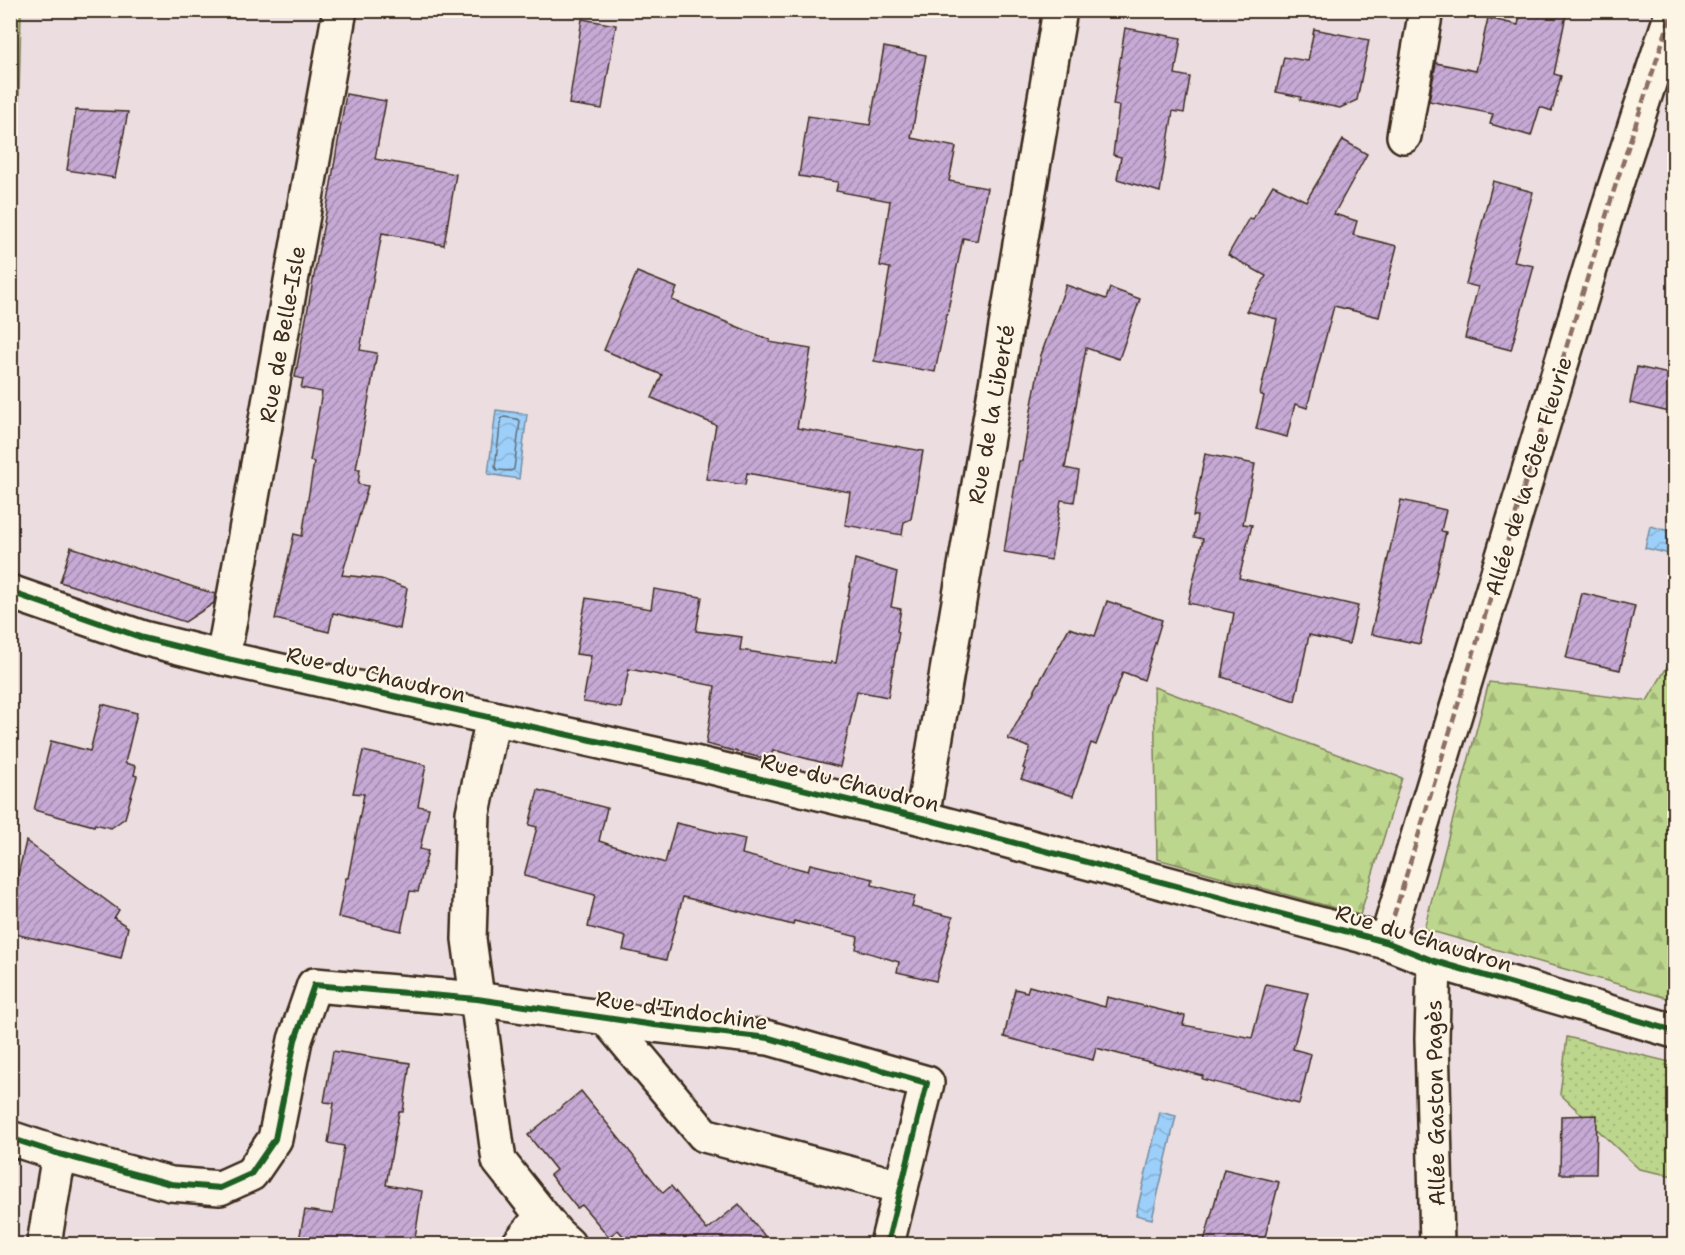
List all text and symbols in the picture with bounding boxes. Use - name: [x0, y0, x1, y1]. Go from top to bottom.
- street label: Rue de Belle-Isle: [253, 243, 312, 425]
- street label: Rue de la Liberté: [961, 322, 1022, 506]
- street label: Allée de la Côte Fleurie: [1478, 353, 1579, 599]
- street label: Rue du Chaudron: [283, 640, 468, 709]
- street label: Rue du Chaudron: [757, 746, 942, 819]
- street label: Rue du Chaudron: [1332, 898, 1516, 979]
- street label: Rue d'Indochine: [594, 984, 770, 1037]
- street label: Allée Gaston Pagès: [1419, 999, 1452, 1207]

